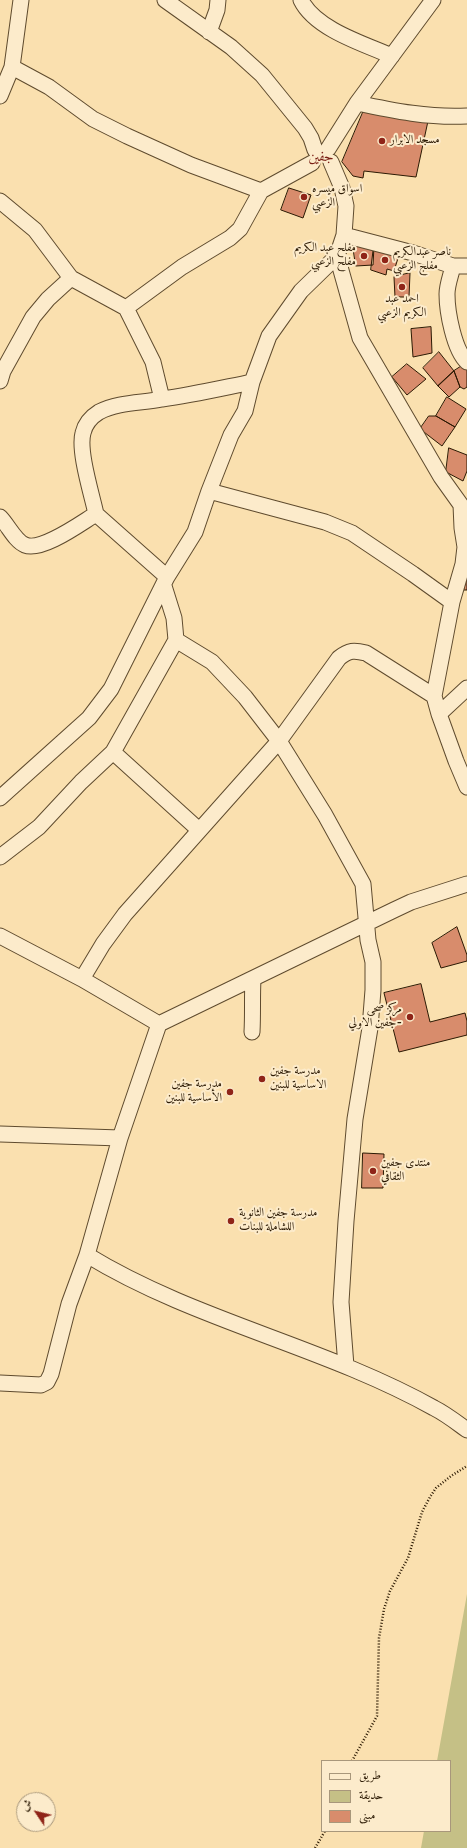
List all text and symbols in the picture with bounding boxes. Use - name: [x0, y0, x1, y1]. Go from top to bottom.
- place label: مسجد الابرار: [390, 134, 440, 148]
- marker: مسجد الابرار: [377, 136, 387, 146]
- district label: جفين: [308, 150, 334, 166]
- place label: اسواق ميسره الزعبي: [312, 183, 362, 211]
- marker: اسواق ميسره الزعبي: [299, 192, 309, 202]
- place label: مفلح عبد الكريم مفلح الزعبي: [294, 242, 356, 270]
- place label: ناصر عبدالكريم مفلج الزعبي: [393, 246, 451, 274]
- marker: مفلح عبد الكريم مفلح الزعبي: [359, 251, 369, 261]
- marker: ناصر عبدالكريم مفلج الزعبي: [380, 255, 390, 265]
- marker: احمد عبد الكريم الزعبي: [397, 282, 407, 292]
- place label: احمد عبد الكريم الزعبي: [378, 293, 426, 321]
- place label: مركز صحي جفين الاولي-: [349, 1003, 402, 1031]
- marker: مركز صحي جفين الاولي-: [405, 1012, 415, 1022]
- place label: مدرسة جفين الاساسية للبنين: [270, 1065, 326, 1093]
- marker: مدرسة جفين الاساسية للبنين: [257, 1074, 267, 1084]
- place label: مدرسة جفين الأساسية للبنين: [166, 1078, 222, 1106]
- marker: مدرسة جفين الأساسية للبنين: [225, 1087, 235, 1097]
- place label: منتدى جفين الثقافي: [381, 1157, 430, 1185]
- marker: منتدى جفين الثقافي: [368, 1166, 378, 1176]
- place label: مدرسة جفين الثانوية اللشاملة للبنات: [239, 1207, 317, 1235]
- marker: مدرسة جفين الثانوية اللشاملة للبنات: [226, 1216, 236, 1226]
- legend: [321, 1760, 451, 1832]
- text: طريق: [359, 1768, 381, 1783]
- text: حديقة: [359, 1788, 383, 1803]
- north arrow: [16, 1792, 56, 1832]
- text: ش: [18, 1797, 36, 1814]
- text: مبنى: [359, 1808, 375, 1823]

